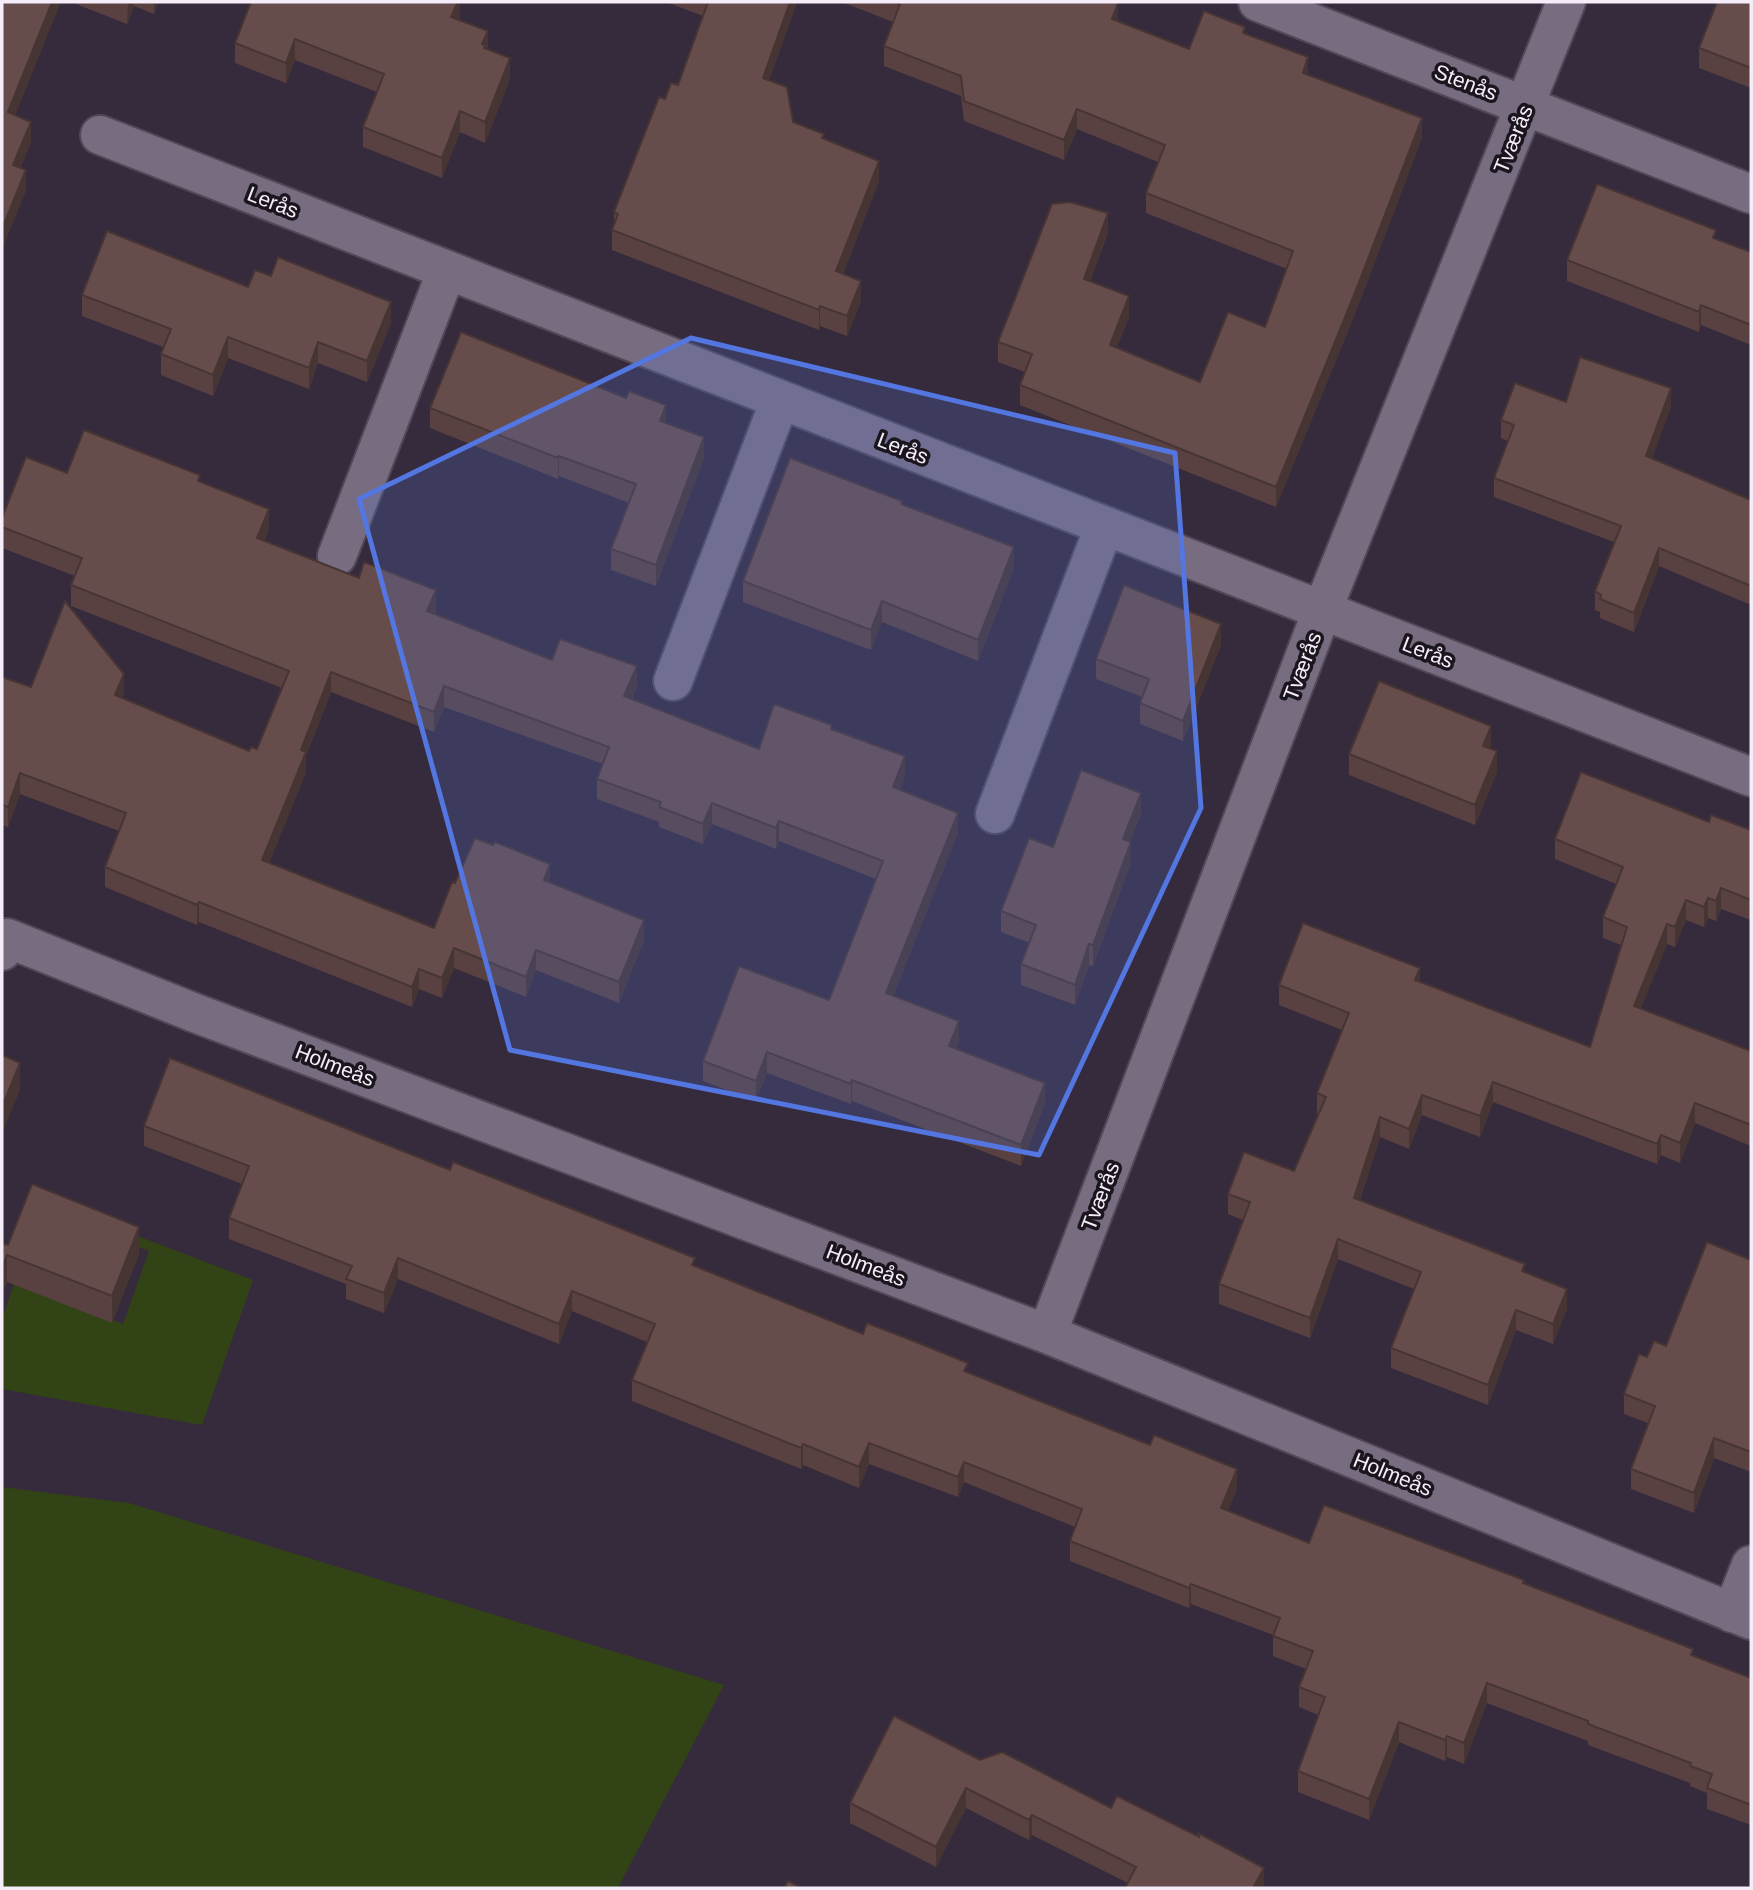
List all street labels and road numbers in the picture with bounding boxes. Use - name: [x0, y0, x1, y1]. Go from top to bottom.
- street label: Stenås: [1431, 60, 1501, 104]
- street label: Tværås: [1489, 102, 1537, 176]
- street label: Lerås: [244, 182, 302, 222]
- street label: Lerås: [874, 428, 932, 468]
- street label: Tværås: [1279, 629, 1325, 703]
- street label: Lerås: [1399, 632, 1457, 672]
- street label: Holmeås: [292, 1039, 378, 1091]
- street label: Tværås: [1077, 1159, 1123, 1233]
- street label: Holmeås: [823, 1239, 909, 1291]
- street label: Holmeås: [1350, 1448, 1436, 1500]

